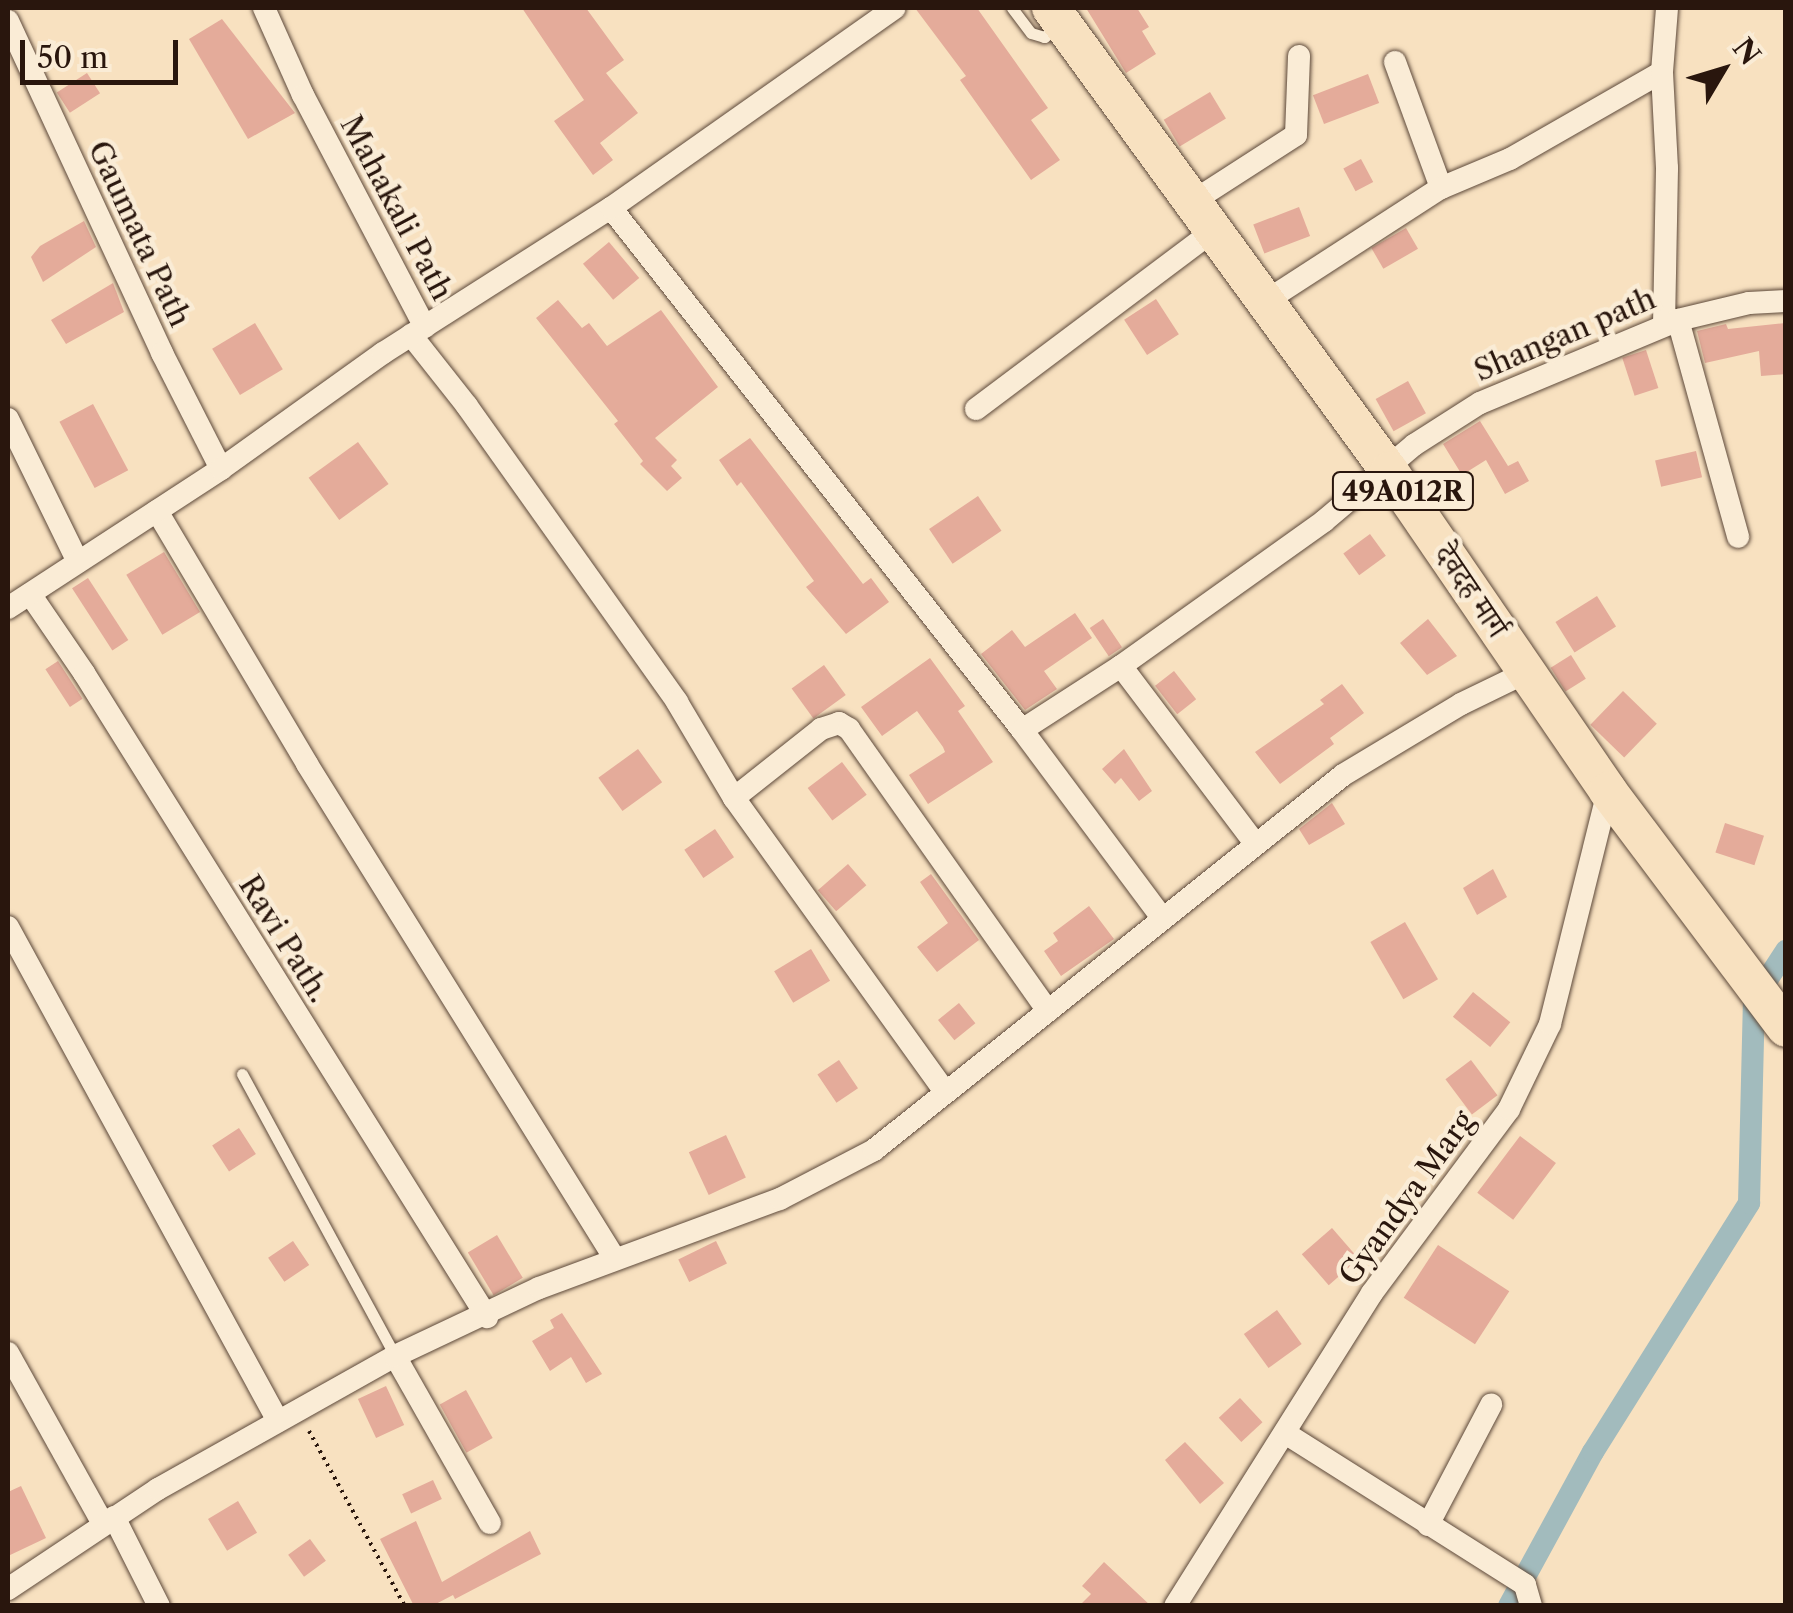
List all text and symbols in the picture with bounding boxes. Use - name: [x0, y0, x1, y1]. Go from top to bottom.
- scale bar: [25, 20, 182, 82]
- north arrow: [1673, 20, 1773, 120]
- text: N: [1726, 31, 1768, 72]
- text: 50 m: [37, 39, 108, 76]
- street label: Mahakali Path: [332, 110, 460, 306]
- street label: Gaumata Path: [80, 135, 198, 333]
- street label: Shangan path: [1469, 281, 1661, 389]
- road number: 49A012R: [1330, 468, 1476, 514]
- street label: देवदह मार्ग: [1427, 537, 1515, 645]
- street label: Ravi Path.: [231, 869, 337, 1009]
- street label: Gyandya Marg: [1332, 1104, 1482, 1292]

